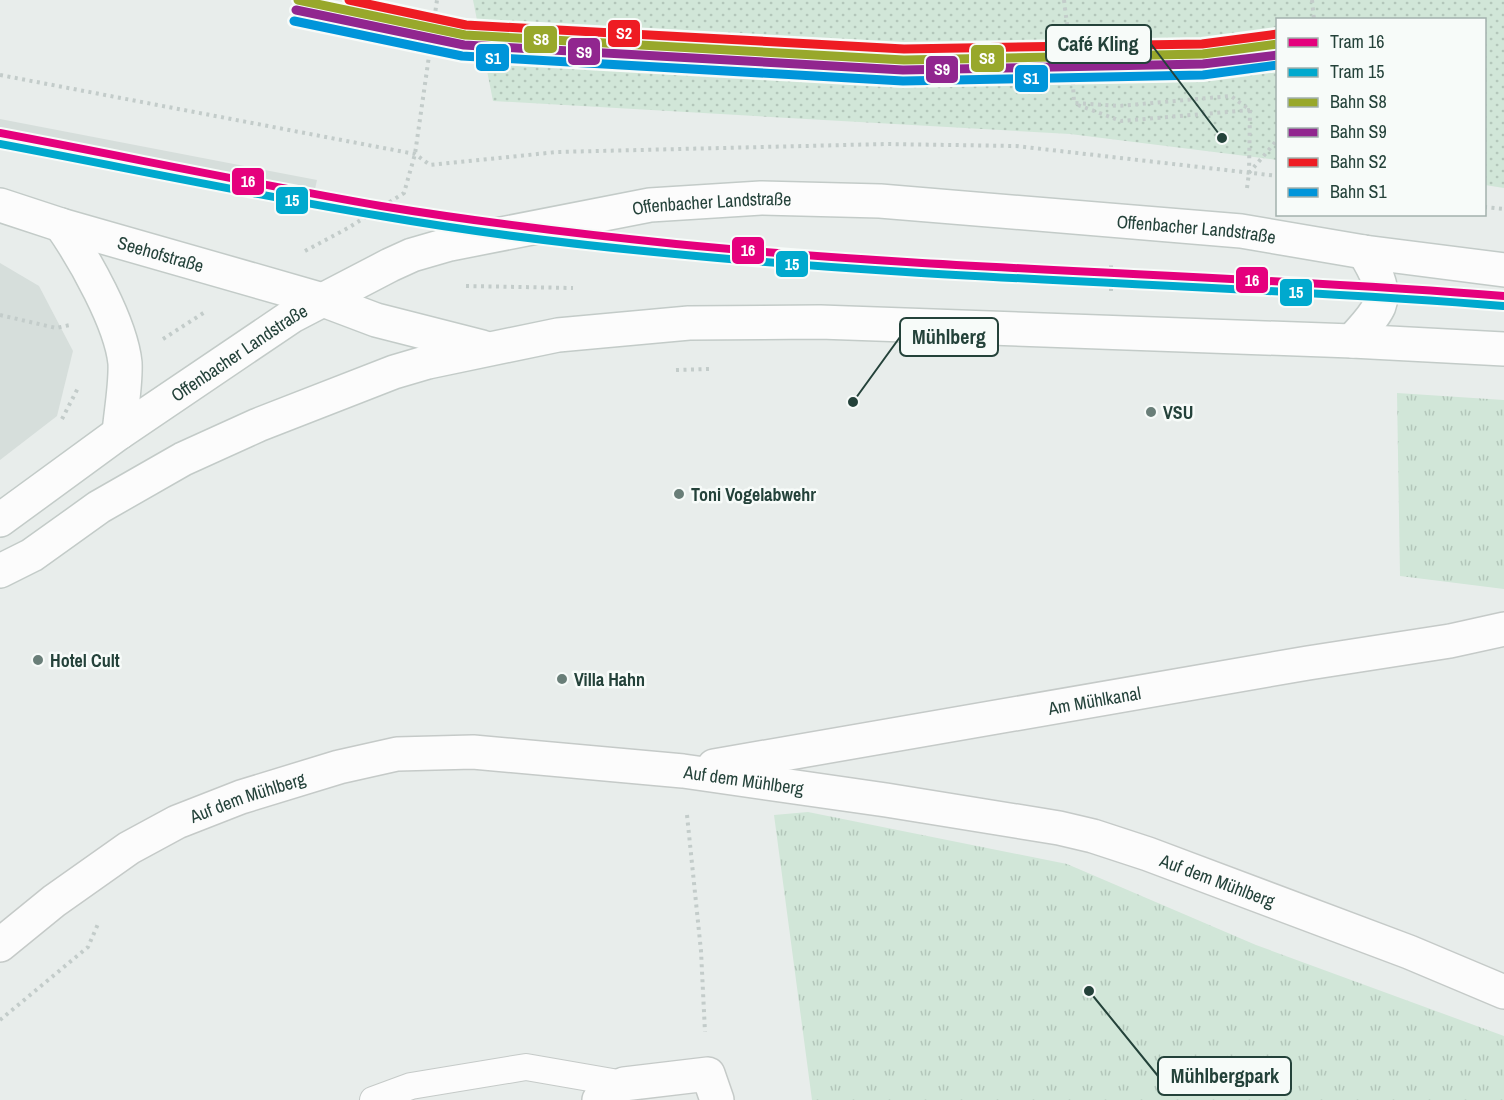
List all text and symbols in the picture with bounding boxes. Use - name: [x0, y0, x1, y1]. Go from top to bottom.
- legend: [1276, 18, 1486, 216]
- line badge: S2: [607, 19, 641, 48]
- text: S2: [616, 22, 632, 44]
- line badge: S8: [523, 25, 558, 54]
- callout: Café Kling: [1046, 25, 1151, 63]
- text: S8: [533, 28, 549, 50]
- text: Tram 16: [1330, 29, 1384, 54]
- text: Café Kling: [1057, 30, 1139, 57]
- line badge: S9: [567, 37, 601, 66]
- text: S9: [576, 41, 592, 63]
- line badge: S1: [475, 43, 510, 72]
- line badge: S8: [970, 44, 1005, 73]
- text: S1: [485, 47, 502, 69]
- text: S8: [979, 47, 995, 69]
- line badge: S9: [925, 55, 959, 84]
- text: S9: [934, 58, 950, 80]
- text: Tram 15: [1330, 59, 1384, 84]
- line badge: S1: [1014, 64, 1049, 93]
- text: S1: [1023, 67, 1040, 89]
- text: Bahn S8: [1330, 89, 1387, 114]
- text: Bahn S9: [1330, 119, 1387, 144]
- text: Bahn S2: [1330, 149, 1387, 174]
- line badge: 16: [231, 167, 265, 196]
- text: 16: [241, 170, 255, 192]
- text: Bahn S1: [1330, 179, 1387, 204]
- line badge: 15: [275, 186, 309, 215]
- street label: Offenbacher Landstraße: [630, 186, 792, 221]
- text: 15: [285, 189, 299, 211]
- street label: Offenbacher Landstraße: [1116, 208, 1278, 249]
- street label: Seehofstraße: [115, 229, 207, 278]
- line badge: 16: [731, 236, 765, 265]
- text: 16: [741, 239, 755, 261]
- line badge: 15: [775, 250, 809, 278]
- text: 15: [785, 253, 799, 275]
- line badge: 16: [1235, 266, 1269, 294]
- text: 16: [1245, 269, 1259, 291]
- line badge: 15: [1279, 278, 1313, 307]
- text: 15: [1289, 281, 1303, 303]
- street label: Offenbacher Landstraße: [166, 298, 312, 407]
- callout: Mühlberg: [900, 318, 998, 356]
- text: Mühlberg: [912, 323, 986, 350]
- place label: VSU: [1163, 400, 1193, 425]
- marker: VSU: [1144, 405, 1158, 419]
- place label: Toni Vogelabwehr: [691, 482, 816, 507]
- marker: Toni Vogelabwehr: [672, 487, 686, 501]
- place label: Hotel Cult: [50, 648, 120, 673]
- marker: Hotel Cult: [31, 653, 45, 667]
- place label: Villa Hahn: [574, 667, 645, 692]
- marker: Villa Hahn: [555, 672, 569, 686]
- street label: Am Mühlkanal: [1045, 680, 1143, 721]
- street label: Auf dem Mühlberg: [681, 759, 806, 801]
- street label: Auf dem Mühlberg: [185, 765, 309, 829]
- street label: Auf dem Mühlberg: [1156, 847, 1279, 913]
- callout: Mühlbergpark: [1158, 1057, 1291, 1095]
- text: Mühlbergpark: [1171, 1062, 1280, 1089]

